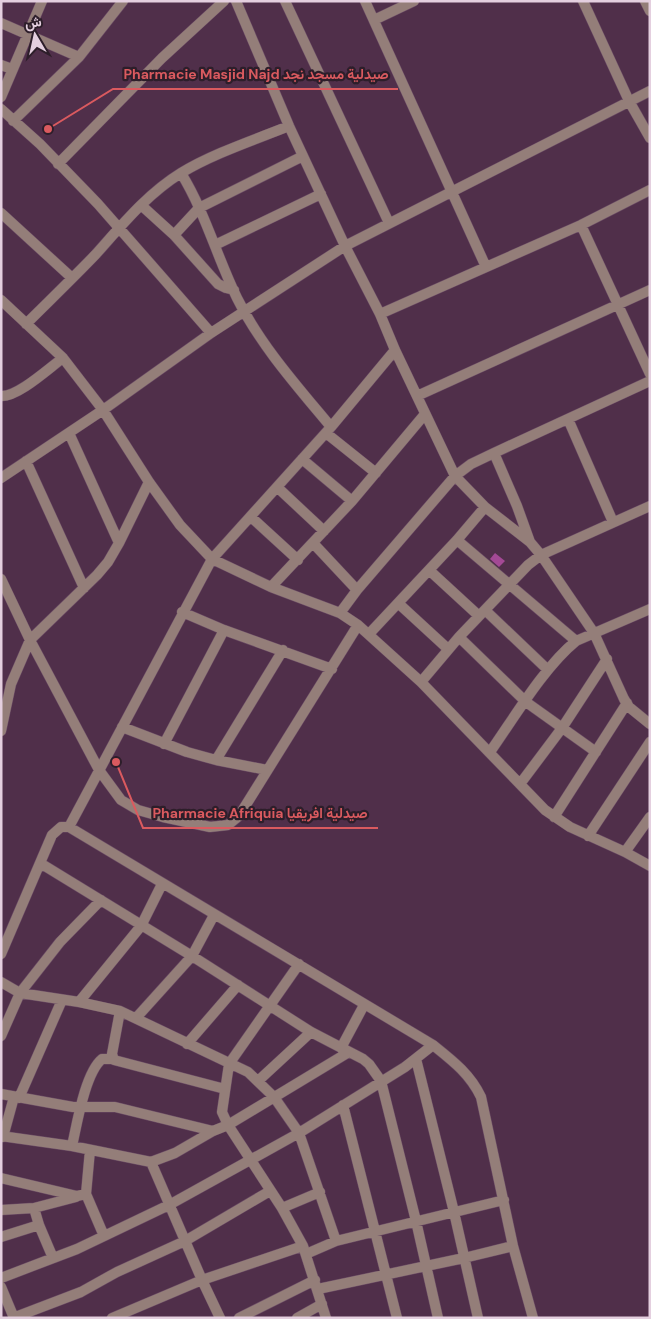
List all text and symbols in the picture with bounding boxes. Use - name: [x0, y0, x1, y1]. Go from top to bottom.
- north arrow: [10, 10, 60, 60]
- text: ش: [23, 12, 43, 32]
- callout: Pharmacie Masjid Najd صيدلية مسجد نجد: [113, 60, 398, 89]
- text: Pharmacie Masjid Najd صيدلية مسجد نجد: [123, 65, 389, 83]
- callout: Pharmacie Afriquia صيدلية افريقيا: [143, 799, 378, 828]
- text: Pharmacie Afriquia صيدلية افريقيا: [153, 804, 368, 822]

